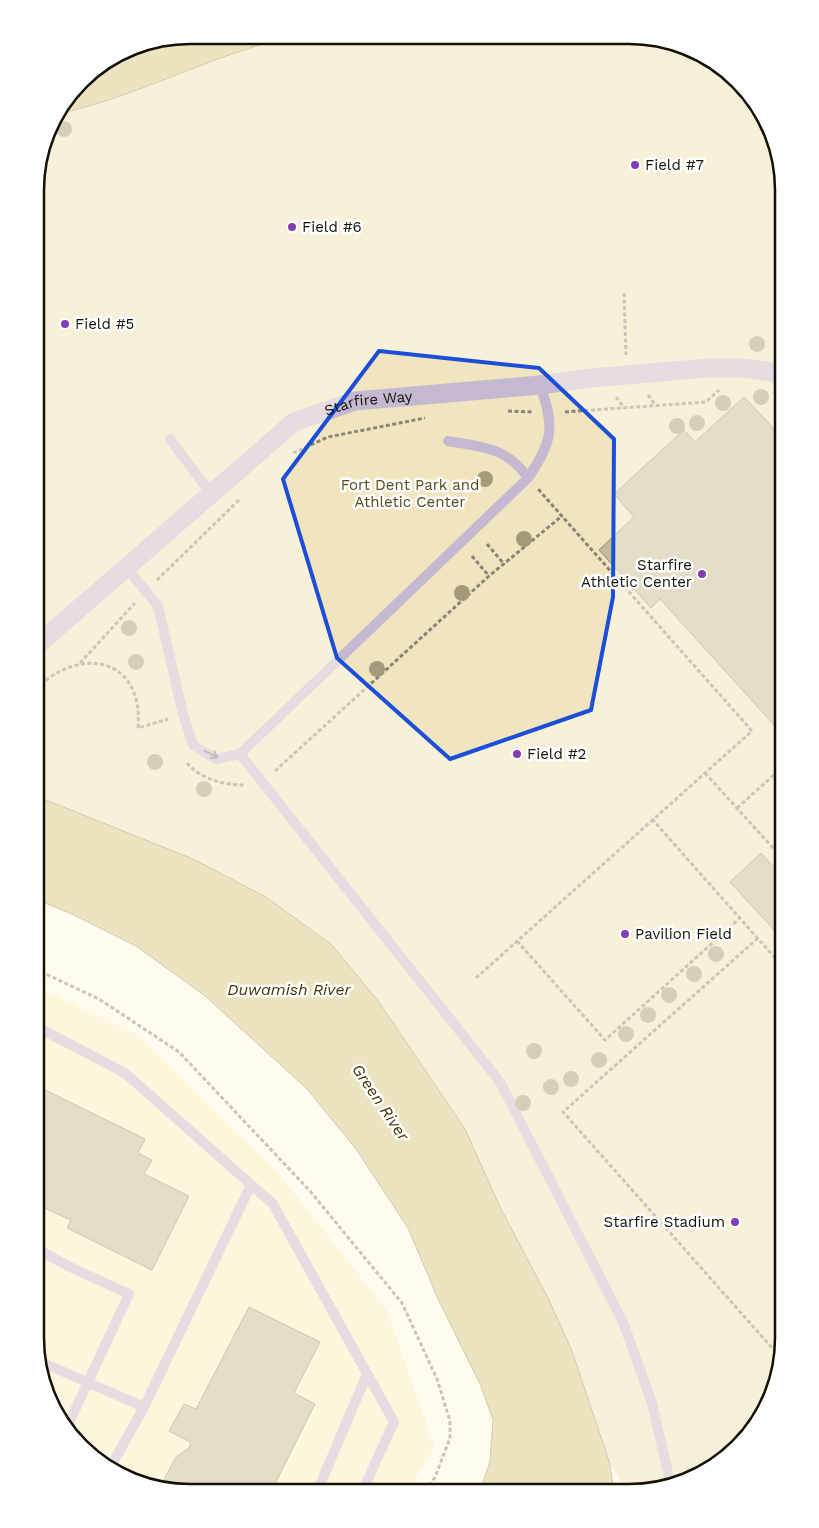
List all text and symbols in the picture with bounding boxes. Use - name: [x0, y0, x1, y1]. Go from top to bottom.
- place label: Field #7: [645, 156, 704, 174]
- marker: Field #7: [629, 159, 641, 171]
- place label: Field #6: [302, 218, 362, 236]
- marker: Field #6: [286, 221, 298, 233]
- place label: Field #5: [75, 315, 134, 333]
- marker: Field #5: [59, 318, 71, 330]
- street label: Starfire Way: [322, 387, 413, 420]
- park label: Fort Dent Park and Athletic Center: [341, 476, 479, 511]
- place label: Starfire Athletic Center: [581, 556, 692, 591]
- marker: Starfire Athletic Center: [696, 568, 708, 580]
- place label: Field #2: [527, 745, 586, 763]
- marker: Field #2: [511, 748, 523, 760]
- one-way arrow: [203, 750, 218, 760]
- place label: Pavilion Field: [635, 925, 732, 943]
- marker: Pavilion Field: [619, 928, 631, 940]
- water label: Duwamish River: [227, 980, 352, 999]
- water label: Green River: [348, 1060, 414, 1145]
- place label: Starfire Stadium: [604, 1213, 725, 1231]
- marker: Starfire Stadium: [729, 1216, 741, 1228]

